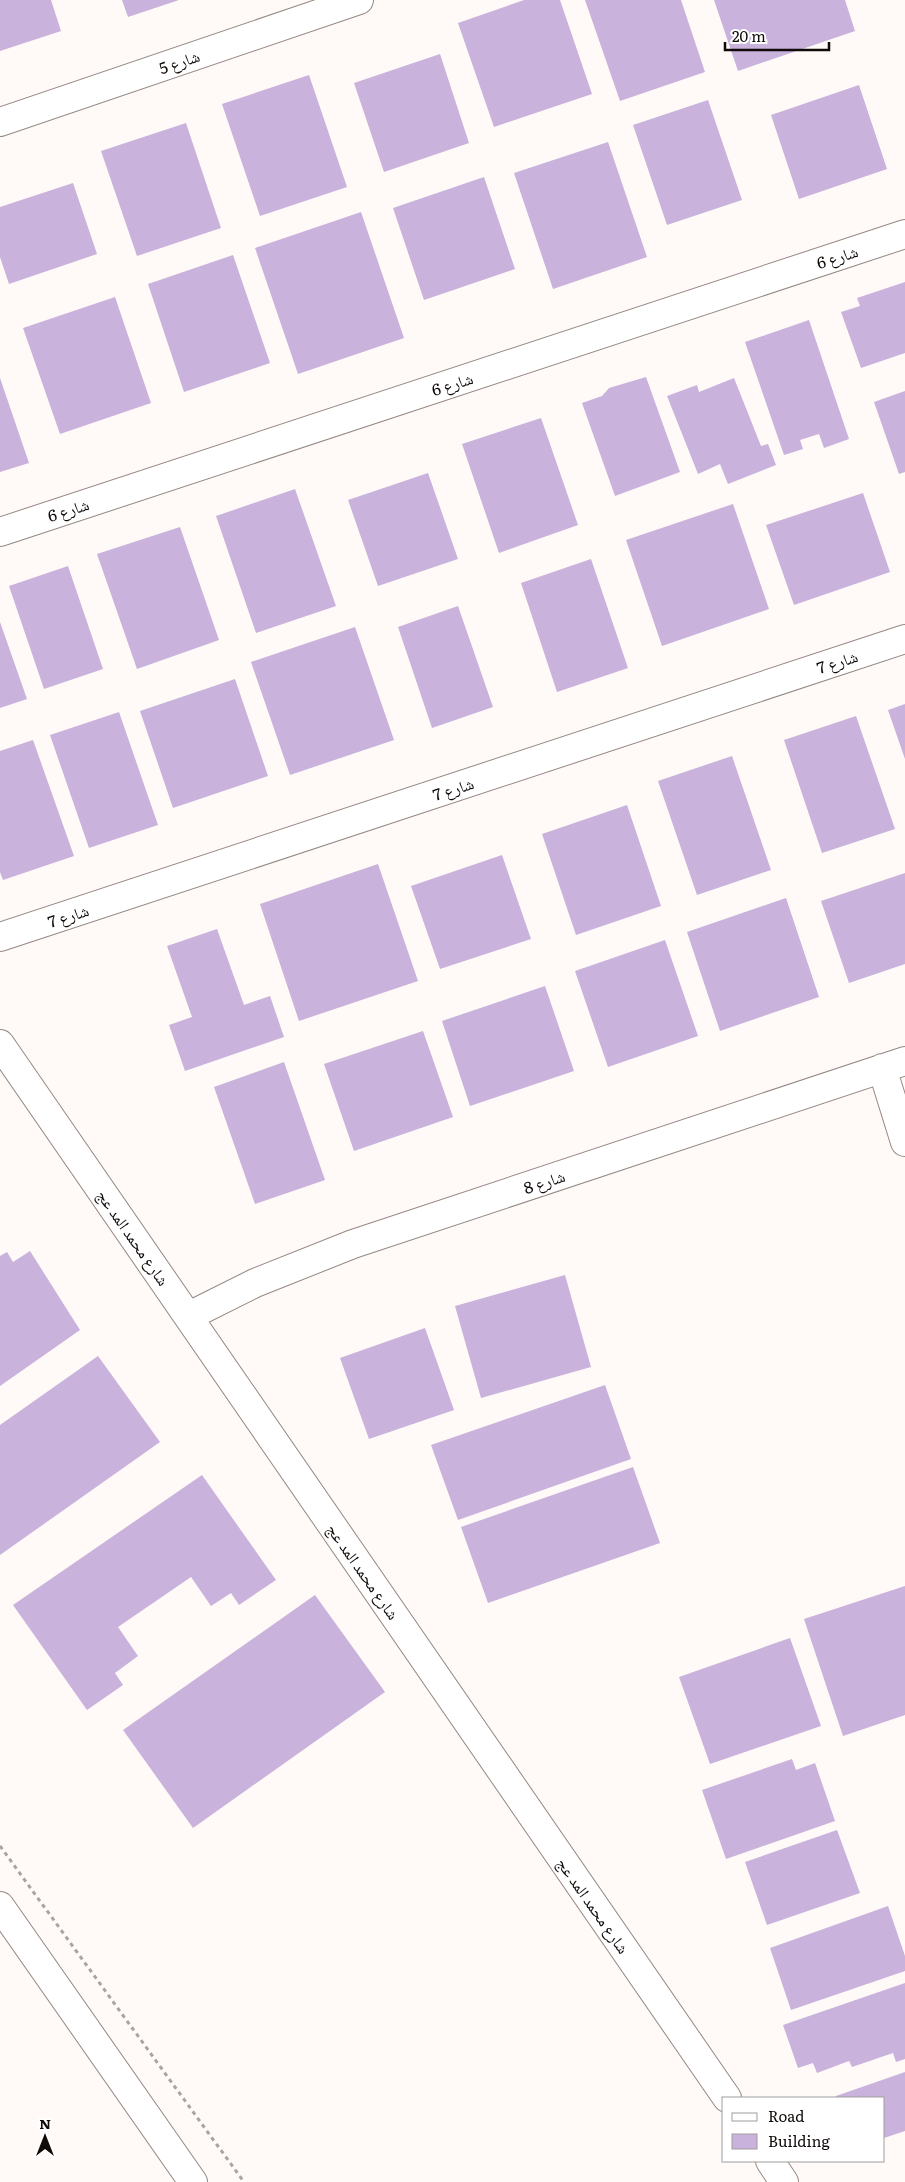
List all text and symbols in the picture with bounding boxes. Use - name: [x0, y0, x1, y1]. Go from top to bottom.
- scale bar: [725, 20, 829, 52]
- text: 20 m: [732, 24, 766, 47]
- street label: شارع 5: [155, 43, 203, 79]
- street label: شارع 6: [813, 238, 861, 274]
- street label: شارع 6: [428, 365, 476, 401]
- street label: شارع 6: [44, 491, 92, 527]
- street label: شارع 7: [813, 643, 861, 679]
- street label: شارع 7: [429, 770, 477, 806]
- street label: شارع 7: [44, 897, 92, 933]
- street label: شارع 8: [520, 1163, 568, 1199]
- street label: شارع محمد المد عج: [92, 1184, 176, 1290]
- street label: شارع محمد المد عج: [322, 1518, 406, 1624]
- street label: شارع محمد المد عج: [552, 1852, 636, 1958]
- legend: [722, 2097, 885, 2162]
- text: Road: [768, 2104, 804, 2127]
- north arrow: [20, 2112, 70, 2162]
- text: N: [39, 2113, 51, 2133]
- text: Building: [768, 2129, 830, 2152]

